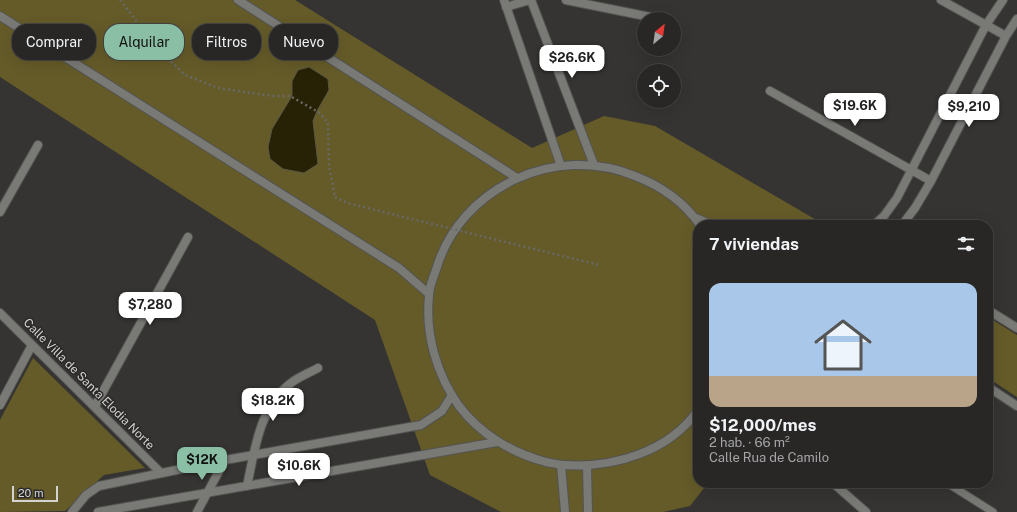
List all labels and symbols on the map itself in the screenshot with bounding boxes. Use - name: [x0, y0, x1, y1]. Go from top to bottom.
- north arrow: [637, 12, 681, 56]
- pin: $26.6K: [539, 45, 605, 79]
- pin: $19.6K: [822, 93, 888, 127]
- pin: $9,210: [936, 94, 1002, 128]
- pin: $7,280: [117, 292, 183, 326]
- street label: Calle Villa de Santa Elodia Norte: [21, 316, 158, 453]
- pin: $18.2K: [240, 388, 306, 422]
- pin: $12K: [178, 447, 226, 481]
- pin: $10.6K: [266, 453, 332, 487]
- scale bar: [12, 484, 58, 503]

